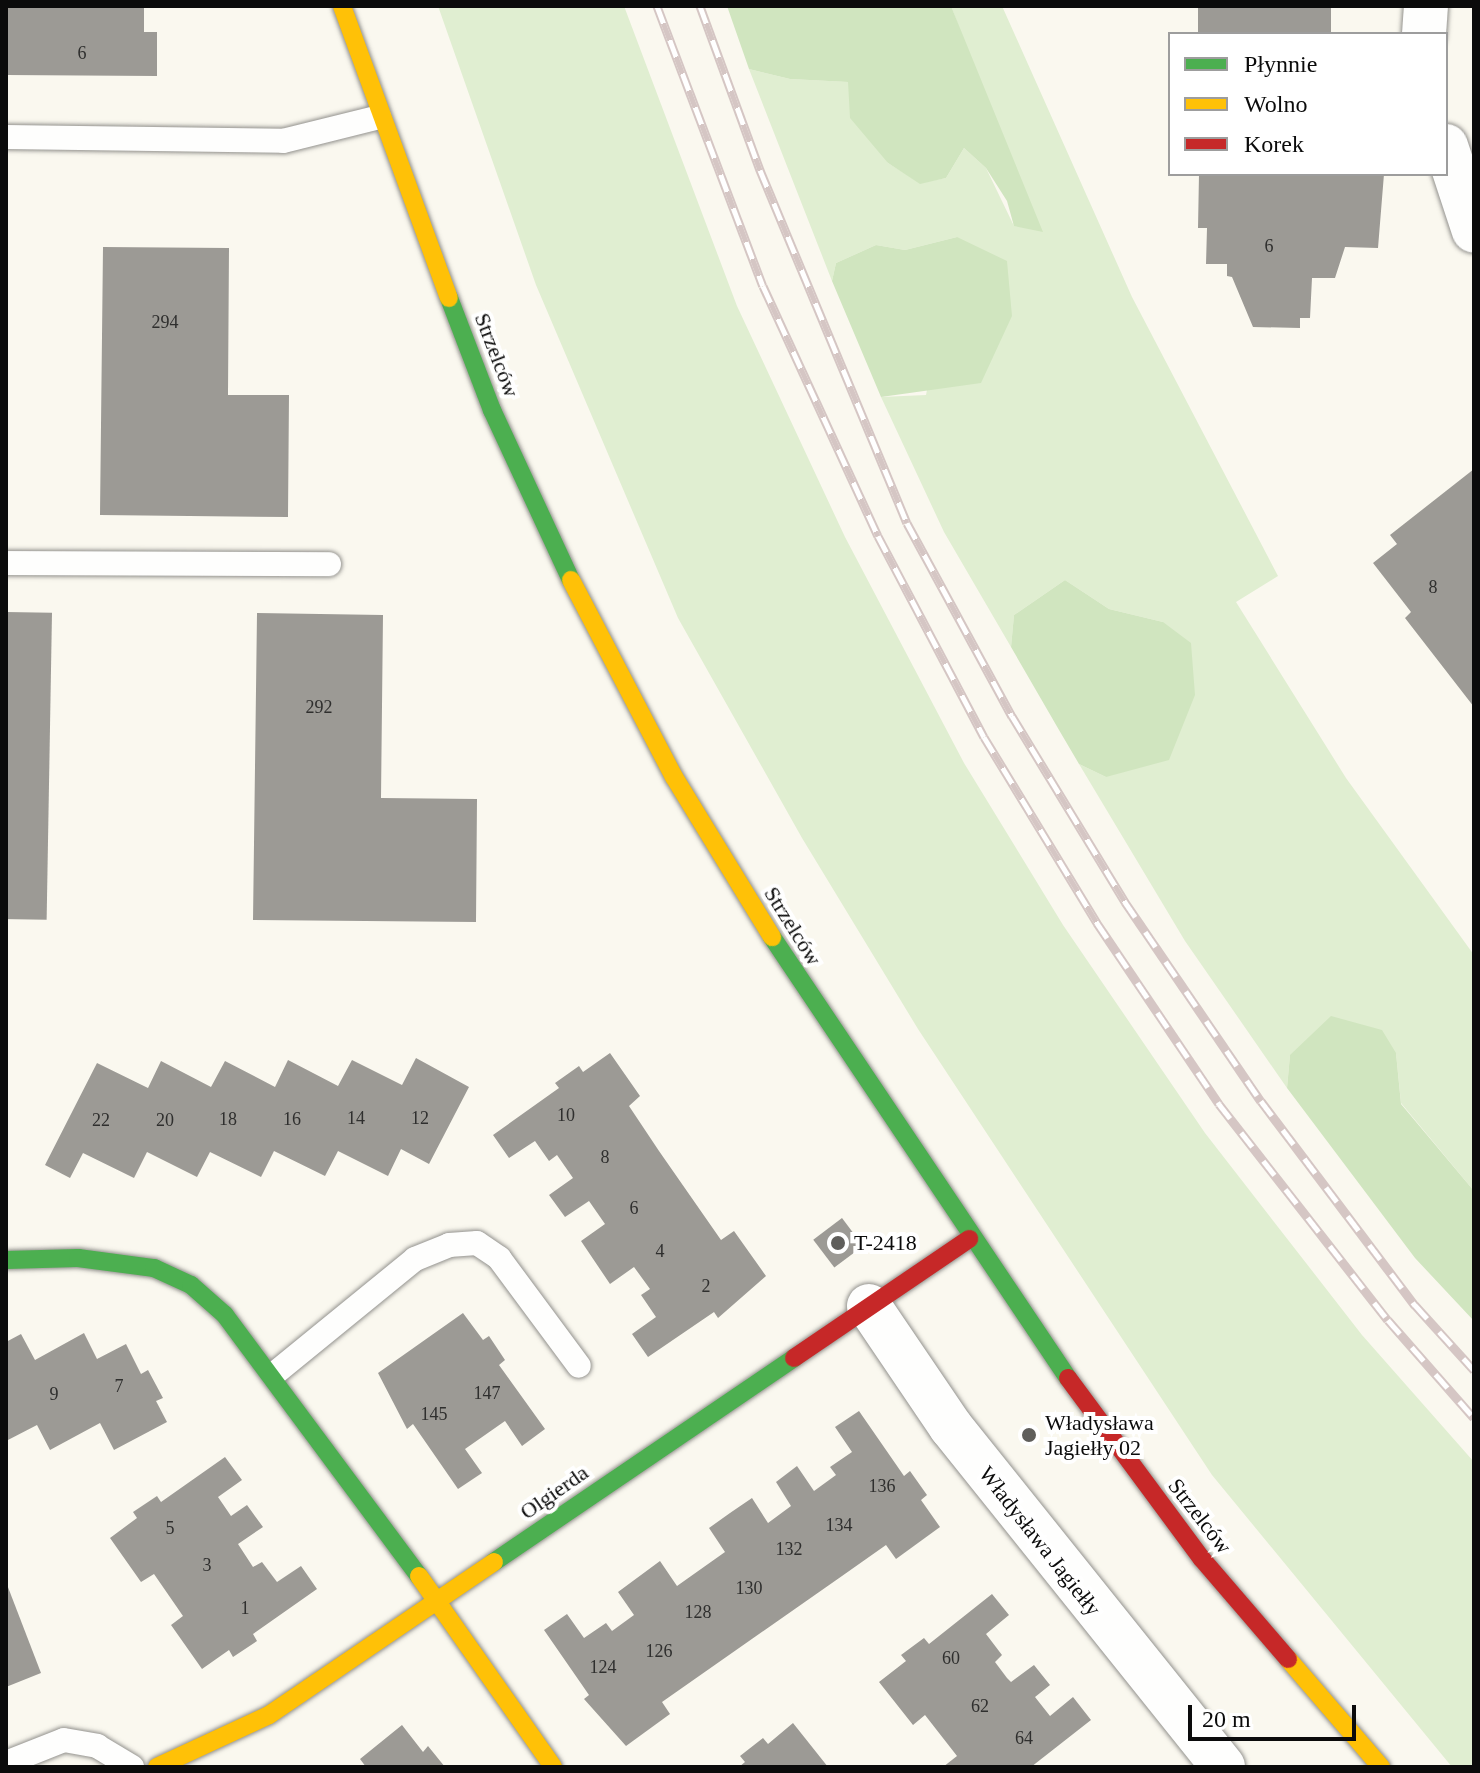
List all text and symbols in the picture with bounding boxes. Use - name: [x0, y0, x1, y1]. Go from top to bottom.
- legend: [1168, 32, 1448, 176]
- house number: 6: [78, 42, 86, 64]
- text: Płynnie: [1244, 51, 1317, 77]
- text: Wolno: [1244, 91, 1307, 117]
- text: Korek: [1244, 131, 1304, 157]
- house number: 6: [1264, 235, 1274, 257]
- street label: Strzelców: [469, 309, 525, 401]
- house number: 294: [152, 311, 178, 333]
- house number: 8: [1428, 576, 1438, 598]
- house number: 292: [306, 696, 332, 718]
- street label: Strzelców: [758, 882, 828, 970]
- house number: 10: [557, 1104, 575, 1126]
- house number: 14: [347, 1107, 365, 1129]
- house number: 12: [411, 1107, 429, 1129]
- house number: 18: [219, 1108, 237, 1130]
- house number: 16: [283, 1108, 301, 1130]
- house number: 22: [92, 1109, 110, 1131]
- house number: 20: [156, 1109, 174, 1131]
- house number: 8: [600, 1146, 610, 1168]
- house number: 6: [630, 1197, 638, 1219]
- place label: T-2418: [854, 1230, 917, 1256]
- marker: T-2418: [829, 1234, 847, 1252]
- house number: 4: [656, 1240, 664, 1262]
- house number: 2: [702, 1275, 710, 1297]
- house number: 7: [114, 1375, 124, 1397]
- house number: 147: [474, 1382, 500, 1404]
- house number: 9: [50, 1383, 58, 1405]
- house number: 145: [420, 1403, 448, 1425]
- place label: Władysława Jagiełły 02: [1045, 1409, 1154, 1460]
- marker: Władysława Jagiełły 02: [1020, 1426, 1038, 1444]
- street label: Olgierda: [515, 1459, 593, 1525]
- street label: Władysława Jagiełły: [973, 1461, 1107, 1621]
- street label: Strzelców: [1163, 1473, 1237, 1559]
- house number: 136: [868, 1475, 896, 1497]
- house number: 134: [826, 1514, 852, 1536]
- house number: 5: [166, 1517, 174, 1539]
- house number: 132: [776, 1538, 802, 1560]
- house number: 3: [202, 1554, 212, 1576]
- house number: 130: [736, 1577, 762, 1599]
- house number: 1: [240, 1597, 250, 1619]
- house number: 128: [684, 1601, 712, 1623]
- house number: 126: [646, 1640, 672, 1662]
- house number: 60: [942, 1647, 960, 1669]
- house number: 124: [590, 1656, 616, 1678]
- scale bar: [1192, 1689, 1360, 1739]
- house number: 62: [971, 1695, 989, 1717]
- text: 20 m: [1202, 1706, 1251, 1732]
- house number: 64: [1015, 1727, 1033, 1749]

